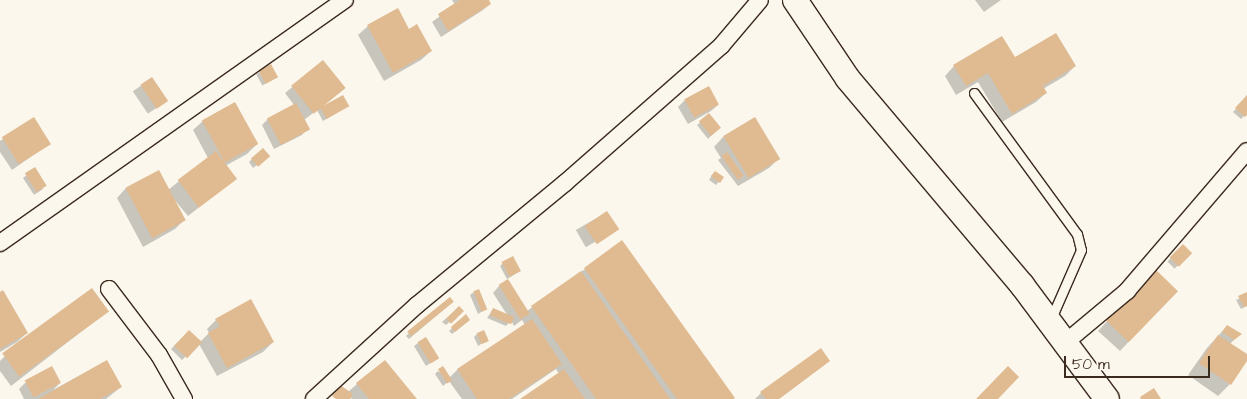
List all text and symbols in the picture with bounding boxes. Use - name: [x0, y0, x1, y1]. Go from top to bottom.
- scale bar: [1067, 346, 1213, 378]
- text: 50 m: [1072, 354, 1110, 375]

